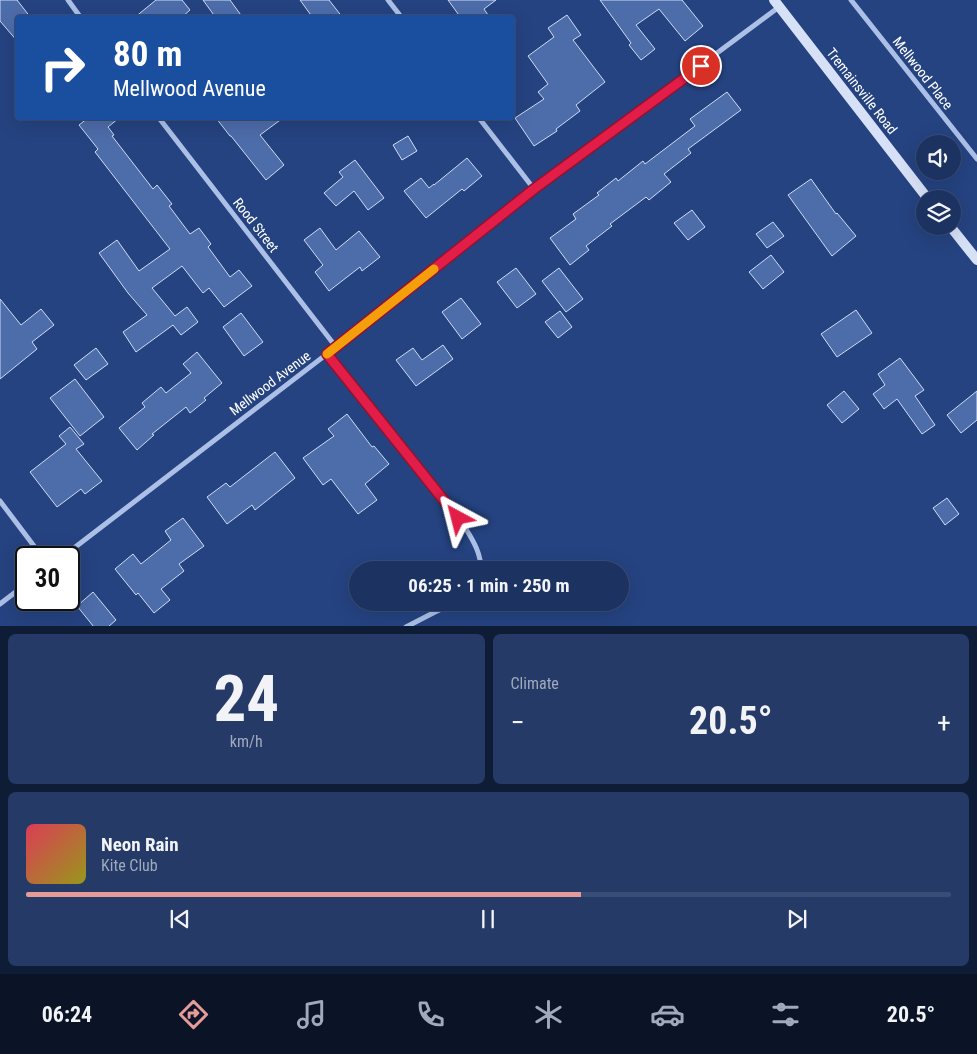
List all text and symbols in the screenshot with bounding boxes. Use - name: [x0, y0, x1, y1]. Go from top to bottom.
- text: 80 m: [113, 34, 182, 75]
- street label: Mellwood Place: [890, 34, 957, 113]
- icon: right: [30, 35, 95, 100]
- pin: [680, 45, 722, 87]
- street label: Tremainsville Road: [823, 45, 901, 137]
- icon: arrive: [687, 52, 715, 80]
- text: Mellwood Avenue: [113, 76, 266, 101]
- map controls: [916, 135, 961, 235]
- button: sound: [916, 135, 961, 180]
- button: layers: [916, 190, 961, 235]
- street label: Rood Street: [230, 195, 282, 255]
- street label: Mellwood Avenue: [226, 347, 314, 419]
- position arrow: [431, 491, 483, 543]
- speed limit sign: 30: [15, 546, 80, 611]
- text: 06:25 · 1 min · 250 m: [408, 574, 570, 597]
- text: 24: [213, 661, 279, 737]
- text: Climate: [511, 674, 559, 693]
- text: 20.5°: [689, 699, 773, 743]
- text: −: [511, 706, 525, 739]
- text: +: [937, 706, 951, 739]
- text: km/h: [230, 732, 263, 751]
- text: Neon Rain: [101, 833, 179, 856]
- text: Kite Club: [101, 856, 158, 875]
- icon: previous: [166, 905, 194, 933]
- icon: pause: [474, 905, 502, 933]
- icon: next: [783, 905, 811, 933]
- icon: directions: [176, 997, 211, 1032]
- icon: music: [294, 997, 329, 1032]
- icon: phone: [413, 997, 448, 1032]
- icon: climate: [531, 997, 566, 1032]
- icon: car: [650, 997, 685, 1032]
- icon: filters: [768, 997, 803, 1032]
- text: 06:24: [42, 1002, 92, 1027]
- text: 20.5°: [887, 1002, 935, 1027]

